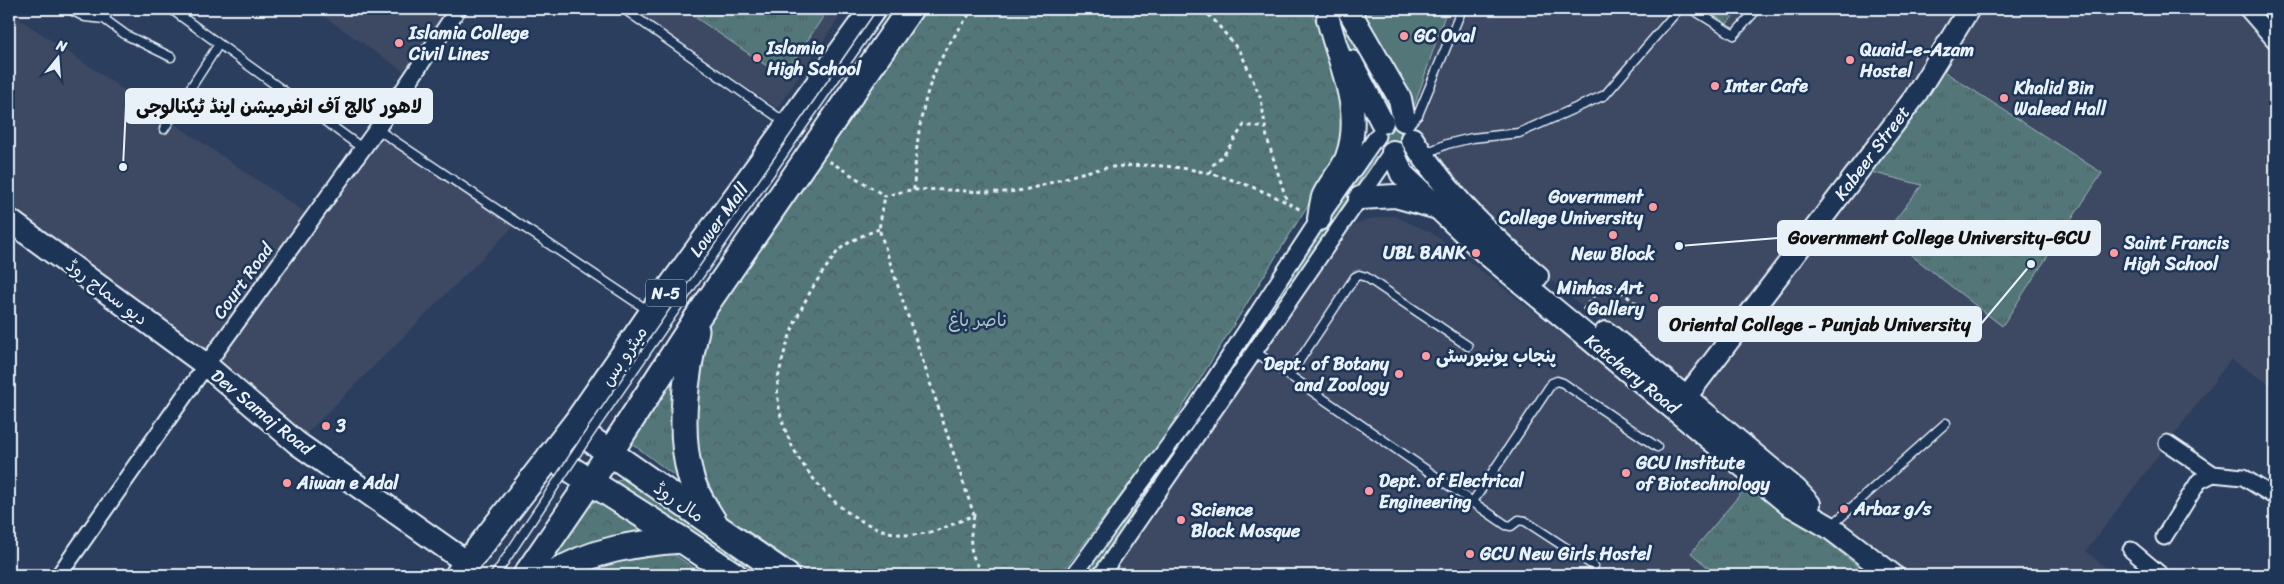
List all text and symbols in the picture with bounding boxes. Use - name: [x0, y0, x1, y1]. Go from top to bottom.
- place label: Islamia College Civil Lines: [408, 17, 529, 70]
- place label: GC Oval: [1413, 20, 1476, 52]
- marker: GC Oval: [1398, 30, 1410, 42]
- north arrow: [32, 32, 82, 82]
- text: N: [52, 32, 70, 60]
- place label: Islamia High School: [766, 32, 862, 85]
- place label: Quaid-e-Azam Hostel: [1859, 34, 1974, 87]
- marker: Islamia College Civil Lines: [393, 37, 405, 49]
- marker: Islamia High School: [751, 52, 763, 64]
- marker: Quaid-e-Azam Hostel: [1844, 54, 1856, 66]
- place label: Inter Cafe: [1724, 70, 1808, 102]
- place label: Khalid Bin Waleed Hall: [2013, 72, 2107, 125]
- marker: Inter Cafe: [1709, 80, 1721, 92]
- callout: لاھور کالج آف انفرمیشن اینڈ ٹیکنالوجی: [126, 89, 432, 123]
- text: لاھور کالج آف انفرمیشن اینڈ ٹیکنالوجی: [136, 90, 422, 123]
- marker: Khalid Bin Waleed Hall: [1998, 92, 2010, 104]
- street label: Kabeer Street: [1825, 98, 1919, 207]
- street label: Lower Mall: [681, 175, 758, 264]
- place label: Government College University: [1498, 181, 1645, 234]
- marker: Government College University: [1647, 201, 1659, 213]
- callout: Government College University-GCU: [1778, 221, 2100, 255]
- text: Government College University-GCU: [1787, 221, 2091, 254]
- place label: Saint Francis High School: [2123, 227, 2229, 280]
- marker: New Block: [1607, 229, 1619, 241]
- street label: Court Road: [204, 235, 283, 326]
- place label: UBL BANK: [1383, 237, 1467, 269]
- place label: New Block: [1570, 238, 1655, 270]
- marker: UBL BANK: [1470, 247, 1482, 259]
- marker: Saint Francis High School: [2108, 247, 2120, 259]
- street label: دیو سماج روڈ: [59, 250, 155, 334]
- place label: Minhas Art Gallery: [1556, 272, 1645, 325]
- road number: N-5: [646, 280, 686, 306]
- marker: Minhas Art Gallery: [1648, 292, 1660, 304]
- park label: ناصر باغ: [948, 304, 1008, 336]
- callout: Oriental College - Punjab University: [1659, 307, 1981, 341]
- text: Oriental College - Punjab University: [1669, 308, 1972, 341]
- street label: میٹرو بس: [592, 319, 656, 393]
- street label: Katchery Road: [1577, 325, 1688, 424]
- place label: پنجاب یونیورسٹی: [1436, 340, 1557, 372]
- place label: Dept. of Botany and Zoology: [1264, 348, 1390, 401]
- marker: پنجاب یونیورسٹی: [1420, 350, 1432, 362]
- street label: Dev Samaj Road: [204, 360, 322, 465]
- marker: Dept. of Botany and Zoology: [1393, 368, 1405, 380]
- place label: 3: [335, 410, 346, 442]
- marker: 3: [320, 420, 332, 432]
- place label: GCU Institute of Biotechnology: [1635, 447, 1771, 500]
- place label: Dept. of Electrical Engineering: [1379, 465, 1525, 518]
- place label: Aiwan e Adal: [296, 467, 399, 499]
- marker: GCU Institute of Biotechnology: [1620, 467, 1632, 479]
- street label: مال روڈ: [647, 473, 711, 531]
- marker: Aiwan e Adal: [281, 477, 293, 489]
- marker: Dept. of Electrical Engineering: [1363, 485, 1375, 497]
- place label: Arbaz g/s: [1853, 493, 1932, 525]
- place label: Science Block Mosque: [1190, 494, 1301, 547]
- marker: Arbaz g/s: [1838, 503, 1850, 515]
- marker: Science Block Mosque: [1175, 514, 1187, 526]
- place label: GCU New Girls Hostel: [1479, 538, 1652, 570]
- marker: GCU New Girls Hostel: [1464, 548, 1476, 560]

